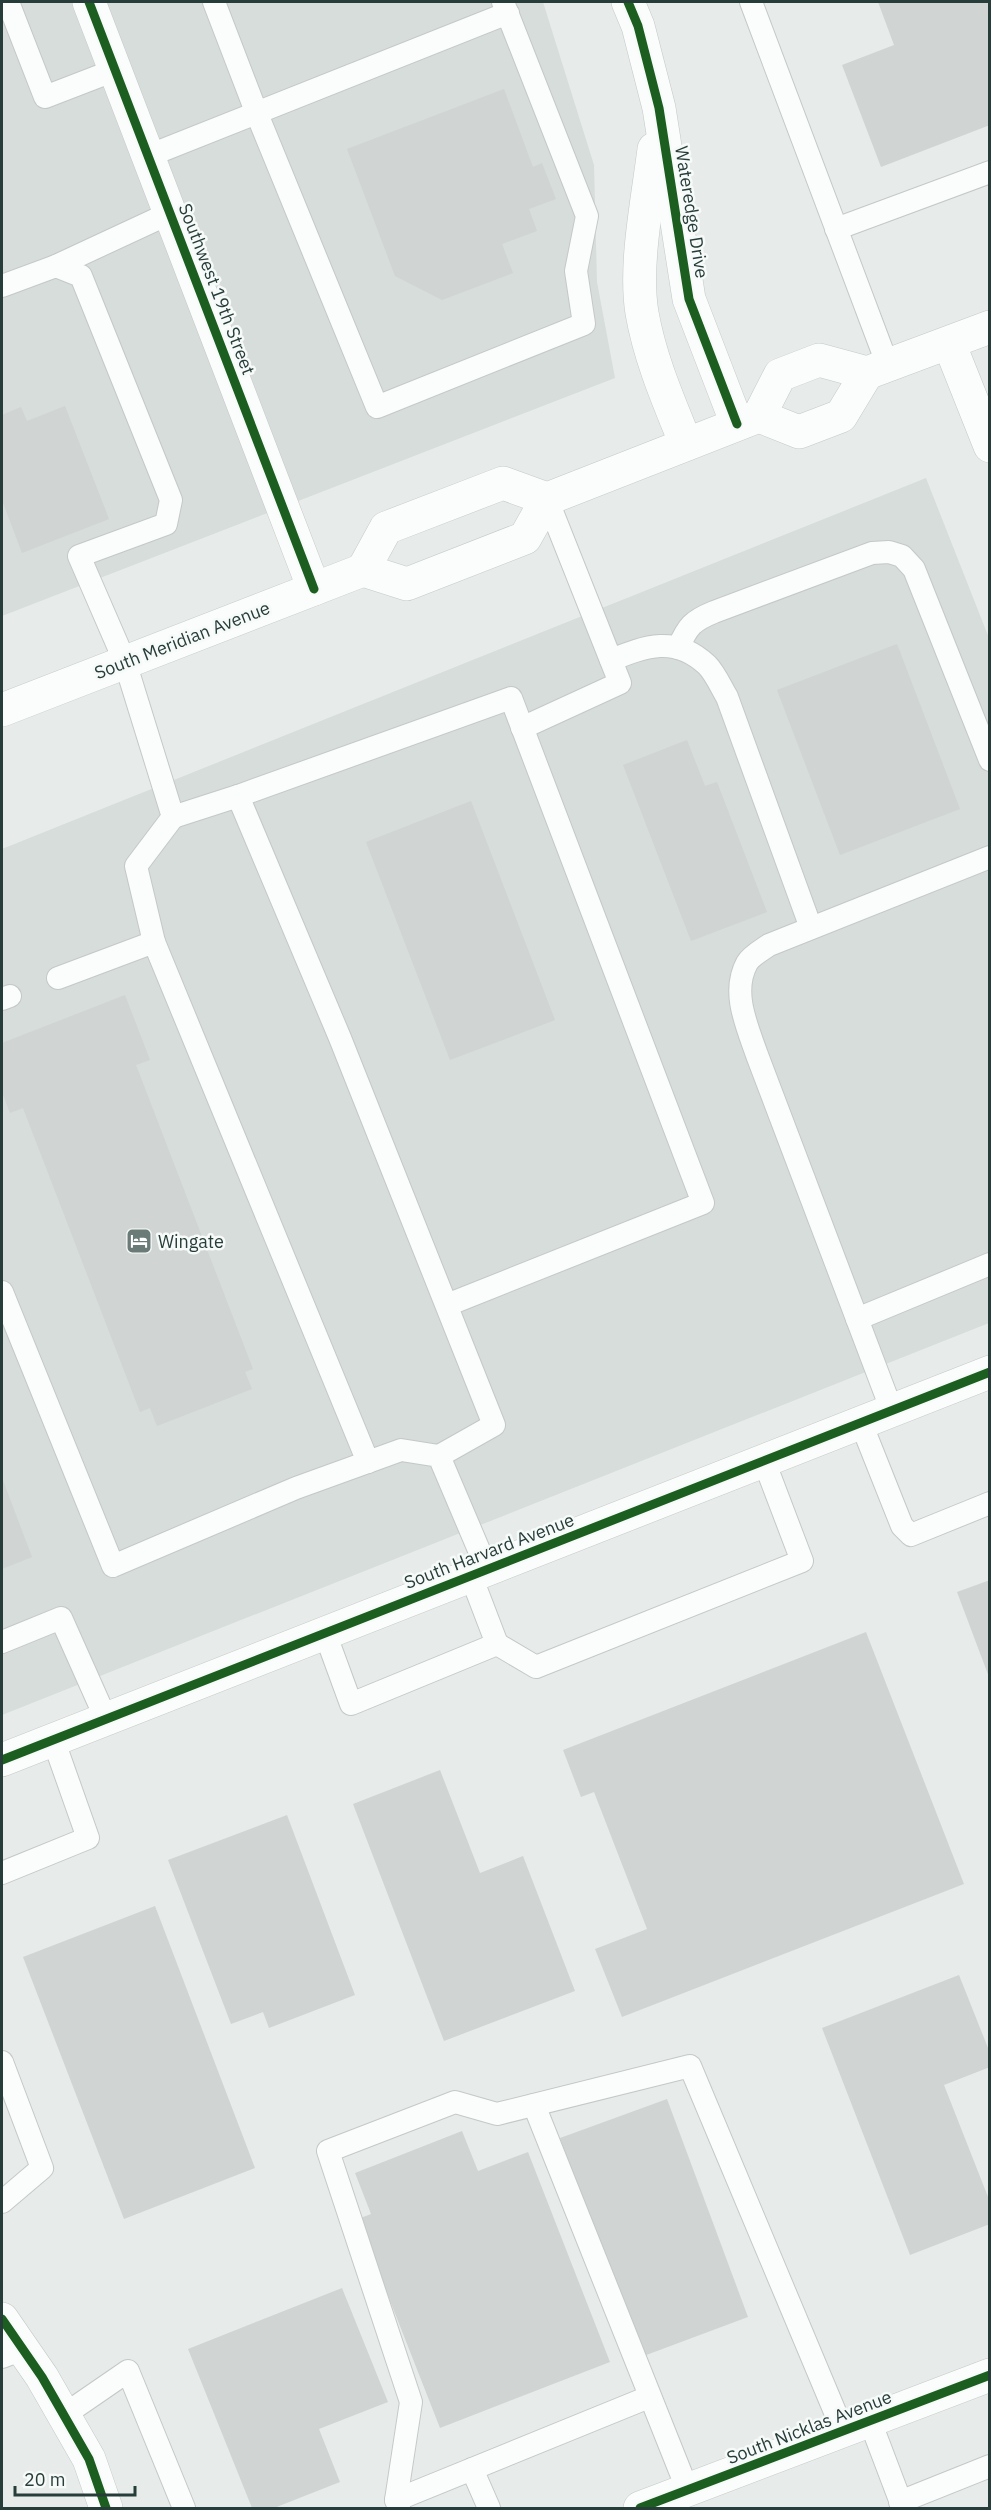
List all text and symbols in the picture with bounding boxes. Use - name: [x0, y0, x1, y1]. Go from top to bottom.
- street label: Wateredge Drive: [670, 144, 714, 280]
- street label: Southwest 19th Street: [174, 200, 260, 378]
- street label: South Meridian Avenue: [91, 596, 273, 684]
- hotel icon: Wingate: [124, 1226, 154, 1256]
- place label: Wingate: [158, 1230, 224, 1253]
- street label: South Harvard Avenue: [401, 1508, 577, 1594]
- street label: South Nicklas Avenue: [723, 2385, 895, 2469]
- scale bar: [15, 2459, 135, 2497]
- text: 20 m: [24, 2468, 66, 2491]

